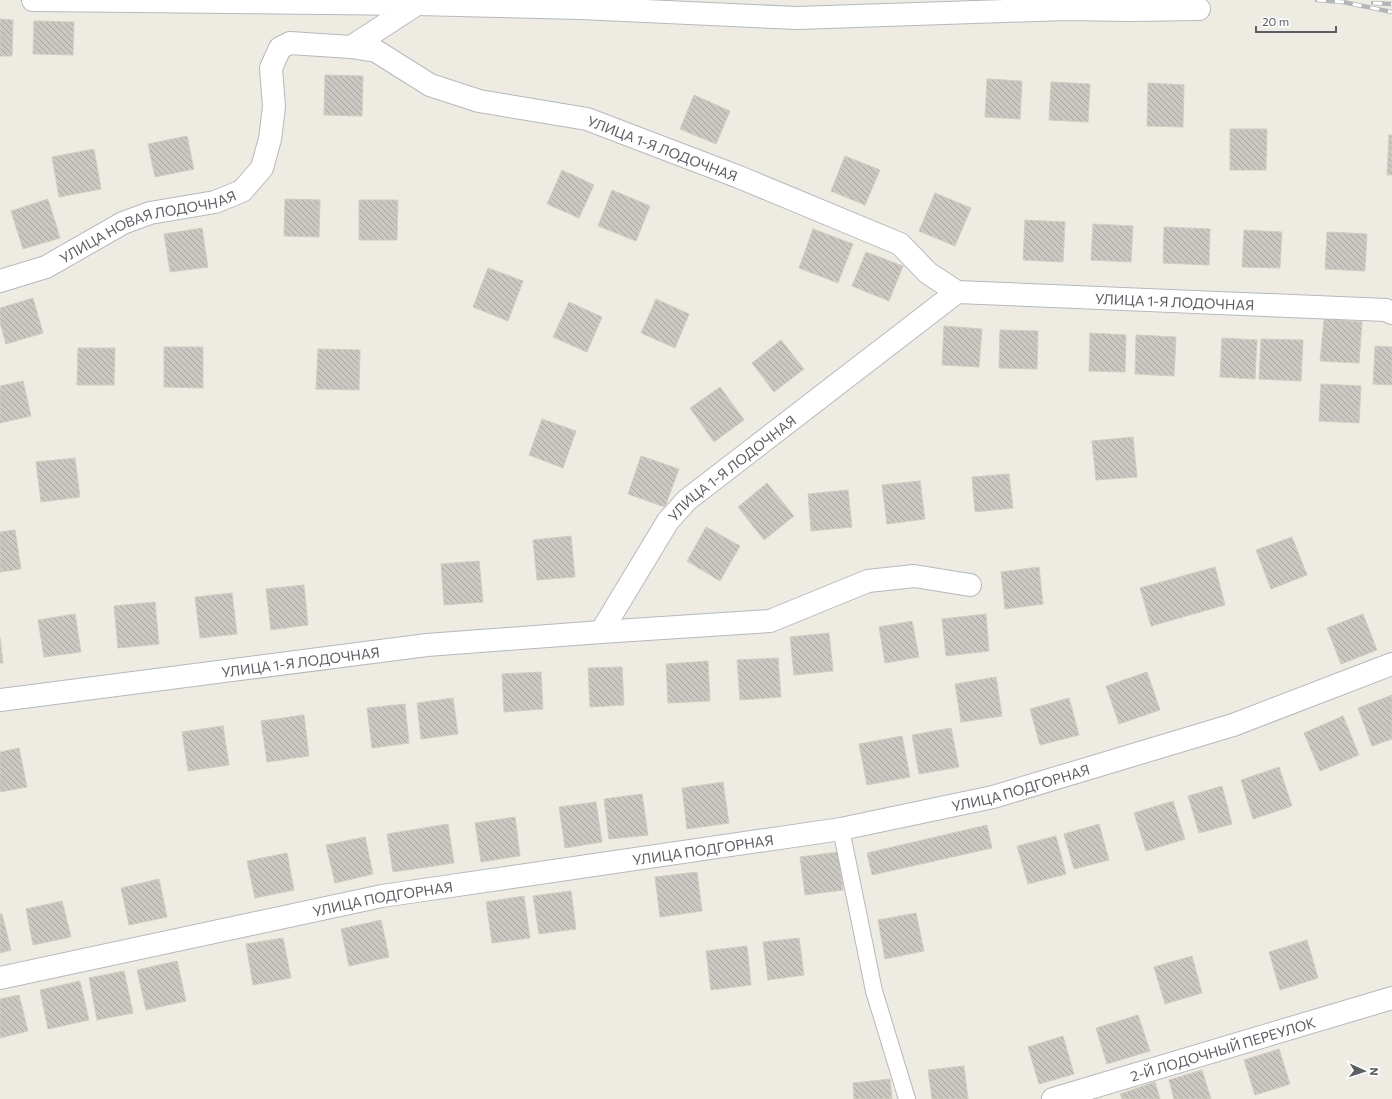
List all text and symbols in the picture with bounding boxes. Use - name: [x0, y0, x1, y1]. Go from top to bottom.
- scale bar: [1256, 8, 1336, 34]
- text: 20 m: [1262, 14, 1289, 28]
- street label: УЛИЦА 1-Я ЛОДОЧНАЯ: [585, 112, 740, 184]
- street label: УЛИЦА НОВАЯ ЛОДОЧНАЯ: [56, 186, 238, 266]
- street label: УЛИЦА 1-Я ЛОДОЧНАЯ: [1095, 289, 1255, 313]
- street label: УЛИЦА 1-Я ЛОДОЧНАЯ: [664, 411, 799, 524]
- street label: УЛИЦА 1-Я ЛОДОЧНАЯ: [220, 643, 381, 680]
- street label: УЛИЦА ПОДГОРНАЯ: [950, 760, 1091, 814]
- street label: УЛИЦА ПОДГОРНАЯ: [631, 830, 775, 868]
- street label: УЛИЦА ПОДГОРНАЯ: [311, 877, 454, 919]
- street label: 2-Й ЛОДОЧНЫЙ ПЕРЕУЛОК: [1128, 1013, 1317, 1084]
- north arrow: [1344, 1051, 1384, 1091]
- text: N: [1368, 1067, 1381, 1076]

